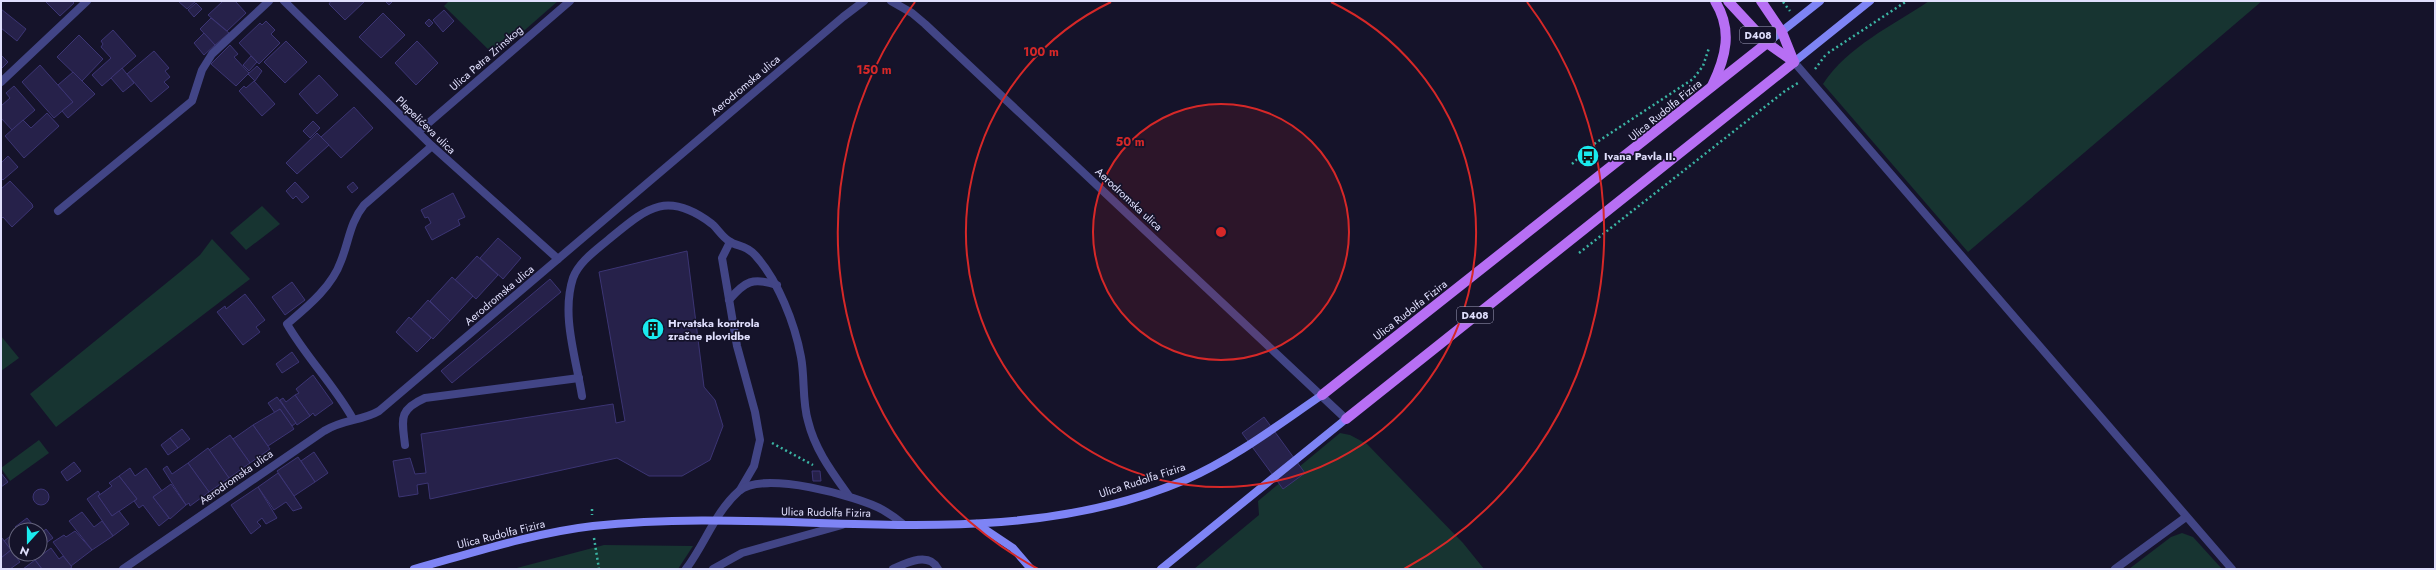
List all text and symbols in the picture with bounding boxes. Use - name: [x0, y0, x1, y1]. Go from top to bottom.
- street label: Ulica Petra Zrinskog: [446, 22, 526, 94]
- road number: D408: [1740, 27, 1776, 43]
- text: 100 m: [1023, 43, 1059, 61]
- street label: Aerodromska ulica: [707, 51, 783, 119]
- text: 150 m: [856, 61, 892, 79]
- street label: Ulica Rudolfa Fizira: [1625, 75, 1705, 145]
- street label: Plepelićeva ulica: [393, 92, 459, 158]
- text: 50 m: [1115, 133, 1145, 151]
- bus stop icon: Ivana Pavla II.: [1575, 143, 1601, 169]
- place label: Ivana Pavla II.: [1604, 148, 1676, 164]
- street label: Aerodromska ulica: [1092, 164, 1166, 234]
- centre of rings: [1214, 225, 1228, 239]
- street label: Aerodromska ulica: [461, 261, 537, 329]
- street label: Ulica Rudolfa Fizira: [1370, 276, 1450, 344]
- road number: D408: [1457, 307, 1493, 323]
- place label: Hrvatska kontrola zračne plovidbe: [668, 315, 760, 344]
- building icon: Hrvatska kontrola zračne plovidbe: [640, 316, 666, 342]
- street label: Aerodromska ulica: [196, 446, 276, 508]
- street label: Ulica Rudolfa Fizira: [1097, 458, 1187, 502]
- street label: Ulica Rudolfa Fizira: [781, 503, 871, 521]
- street label: Ulica Rudolfa Fizira: [455, 515, 547, 553]
- north arrow: [8, 522, 48, 562]
- text: N: [17, 542, 31, 560]

